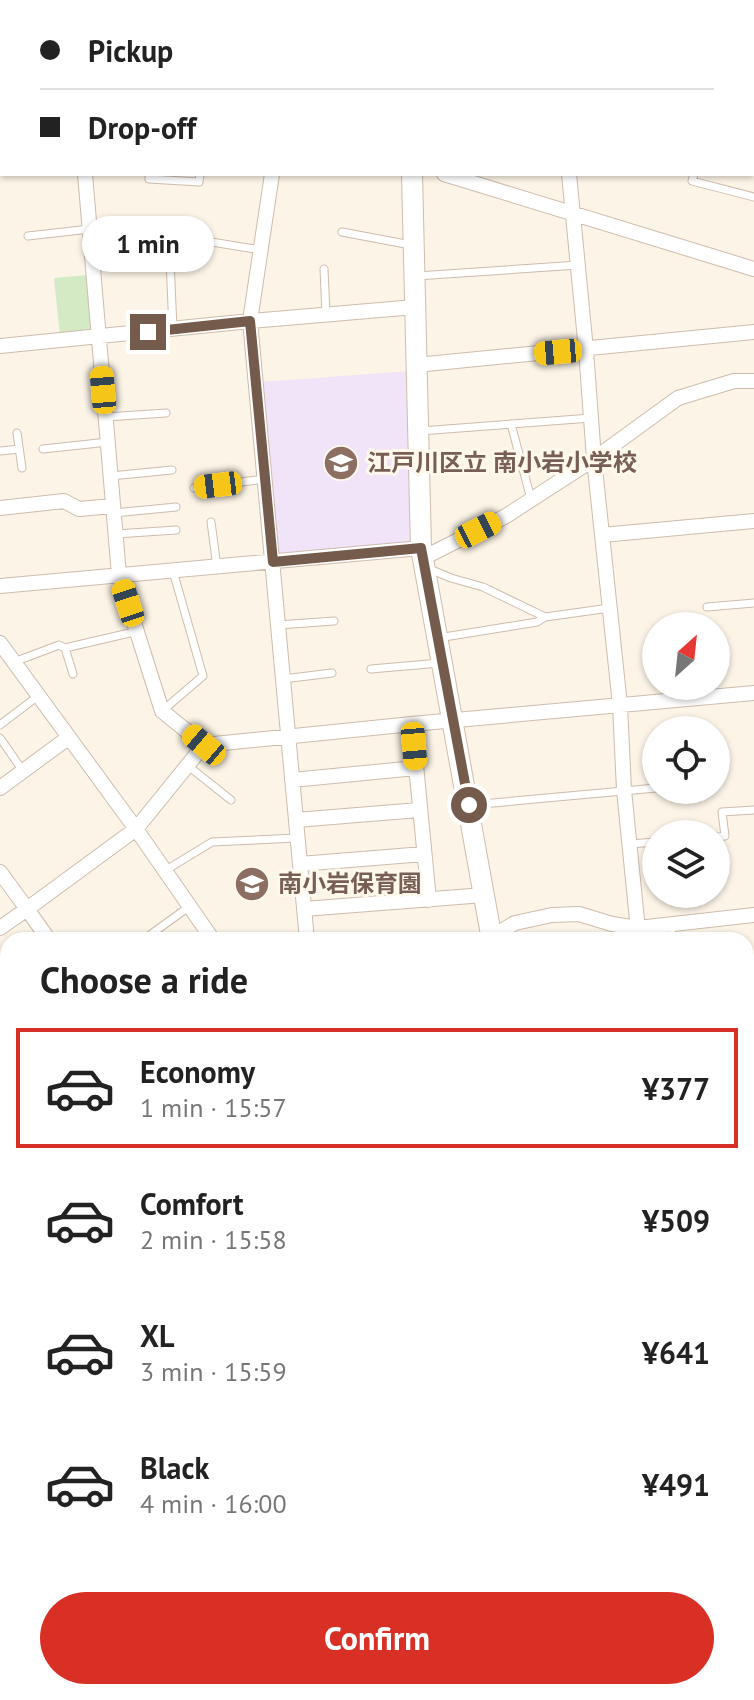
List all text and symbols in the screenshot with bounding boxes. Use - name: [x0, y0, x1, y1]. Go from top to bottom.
- text: Pickup: [88, 31, 173, 70]
- text: Drop-off: [88, 108, 196, 147]
- callout: 1 min: [82, 216, 214, 272]
- text: 1 min: [116, 227, 180, 260]
- route end: [130, 314, 166, 350]
- car: [533, 338, 583, 366]
- car: [89, 365, 117, 415]
- school or university icon: 江戸川区立 南小岩小学校: [322, 444, 360, 482]
- place label: 江戸川区立 南小岩小学校: [367, 447, 637, 478]
- car: [193, 470, 243, 500]
- car: [451, 508, 505, 552]
- car: [109, 576, 147, 630]
- north arrow: [642, 612, 730, 700]
- map controls: [642, 612, 730, 908]
- button: locate: [642, 716, 730, 804]
- car: [178, 720, 230, 770]
- car: [400, 721, 428, 771]
- route start: [451, 787, 487, 823]
- button: layers: [642, 820, 730, 908]
- school or university icon: 南小岩保育園: [233, 865, 271, 903]
- place label: 南小岩保育園: [278, 868, 422, 899]
- text: Choose a ride: [40, 956, 248, 1003]
- icon: car: [44, 1052, 116, 1124]
- text: Economy: [140, 1052, 255, 1091]
- text: ¥377: [642, 1069, 710, 1108]
- text: 1 min · 15:57: [140, 1091, 287, 1124]
- icon: car: [44, 1184, 116, 1256]
- text: Comfort: [140, 1184, 243, 1223]
- text: ¥509: [642, 1201, 710, 1240]
- text: 2 min · 15:58: [140, 1223, 287, 1256]
- icon: car: [44, 1316, 116, 1388]
- text: XL: [140, 1316, 174, 1355]
- text: ¥641: [642, 1333, 710, 1372]
- text: 3 min · 15:59: [140, 1355, 287, 1388]
- icon: car: [44, 1448, 116, 1520]
- text: Black: [140, 1448, 209, 1487]
- text: ¥491: [642, 1465, 710, 1504]
- text: 4 min · 16:00: [140, 1487, 287, 1520]
- button: Confirm: [40, 1592, 714, 1684]

